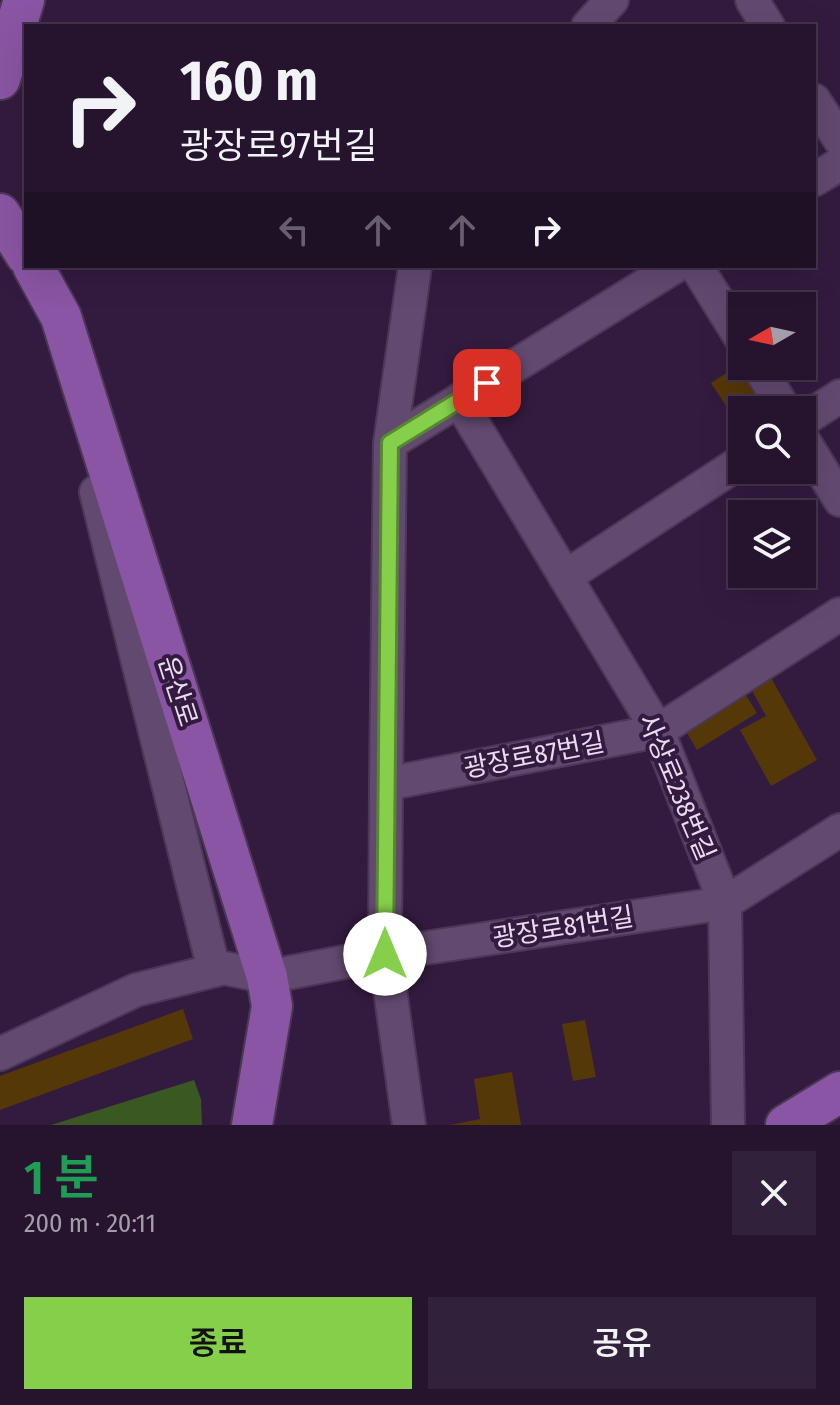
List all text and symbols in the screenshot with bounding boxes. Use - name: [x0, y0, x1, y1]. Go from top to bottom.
- text: 160 m: [180, 48, 318, 115]
- icon: right: [48, 56, 152, 160]
- text: 광장로97번길: [180, 124, 377, 168]
- icon: left: [272, 208, 316, 252]
- icon: ahead: [356, 208, 400, 252]
- icon: ahead: [440, 208, 484, 252]
- icon: right: [524, 208, 568, 252]
- north arrow: [728, 292, 816, 380]
- map controls: [728, 292, 816, 588]
- pin: [453, 349, 521, 417]
- icon: arrive: [465, 361, 509, 405]
- button: search: [728, 396, 816, 484]
- button: layers: [728, 500, 816, 588]
- street label: 운산로: [152, 652, 203, 730]
- street label: 사상로238번길: [632, 709, 721, 865]
- street label: 광장로87번길: [461, 727, 607, 784]
- street label: 광장로81번길: [490, 901, 636, 954]
- position arrow: [343, 912, 427, 996]
- text: 1 분: [24, 1149, 98, 1207]
- button: close: [732, 1151, 816, 1235]
- text: 200 m · 20:11: [24, 1208, 156, 1239]
- button: 종료: [24, 1297, 412, 1389]
- button: 공유: [428, 1297, 816, 1389]

